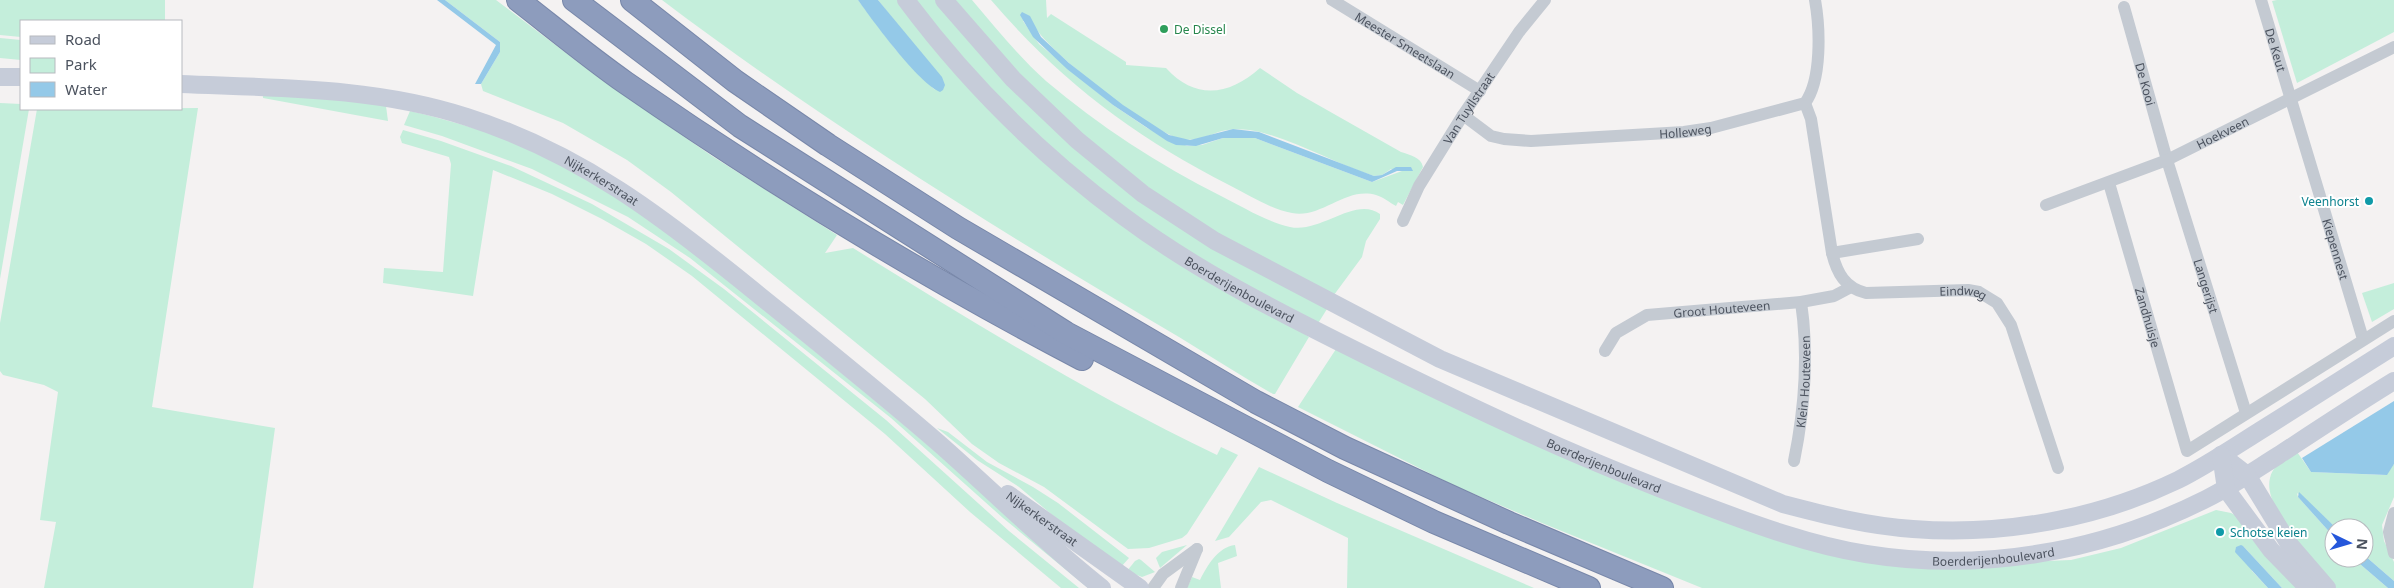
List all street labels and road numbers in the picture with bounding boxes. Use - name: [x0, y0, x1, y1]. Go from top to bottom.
- street label: Meester Smeetslaan: [1352, 8, 1459, 82]
- street label: De Keut: [2261, 26, 2291, 74]
- street label: De Kooi: [2132, 61, 2160, 107]
- street label: Van Tuyllstraat: [1439, 68, 1499, 147]
- street label: Hoekveen: [2193, 112, 2251, 153]
- street label: Holleweg: [1659, 120, 1713, 142]
- street label: Nijkerkerstraat: [561, 151, 643, 210]
- street label: Kiepennest: [2319, 216, 2353, 282]
- street label: Boerderijenboulevard: [1182, 252, 1297, 326]
- street label: Langerijst: [2190, 257, 2223, 316]
- street label: Eindweg: [1939, 281, 1991, 304]
- street label: Zandhuisje: [2131, 285, 2165, 350]
- street label: Groot Houteveen: [1673, 296, 1771, 321]
- street label: Klein Houteveen: [1791, 335, 1814, 429]
- street label: Boerderijenboulevard: [1544, 434, 1664, 497]
- street label: Nijkerkerstraat: [1003, 487, 1082, 550]
- street label: Boerderijenboulevard: [1932, 543, 2056, 569]

